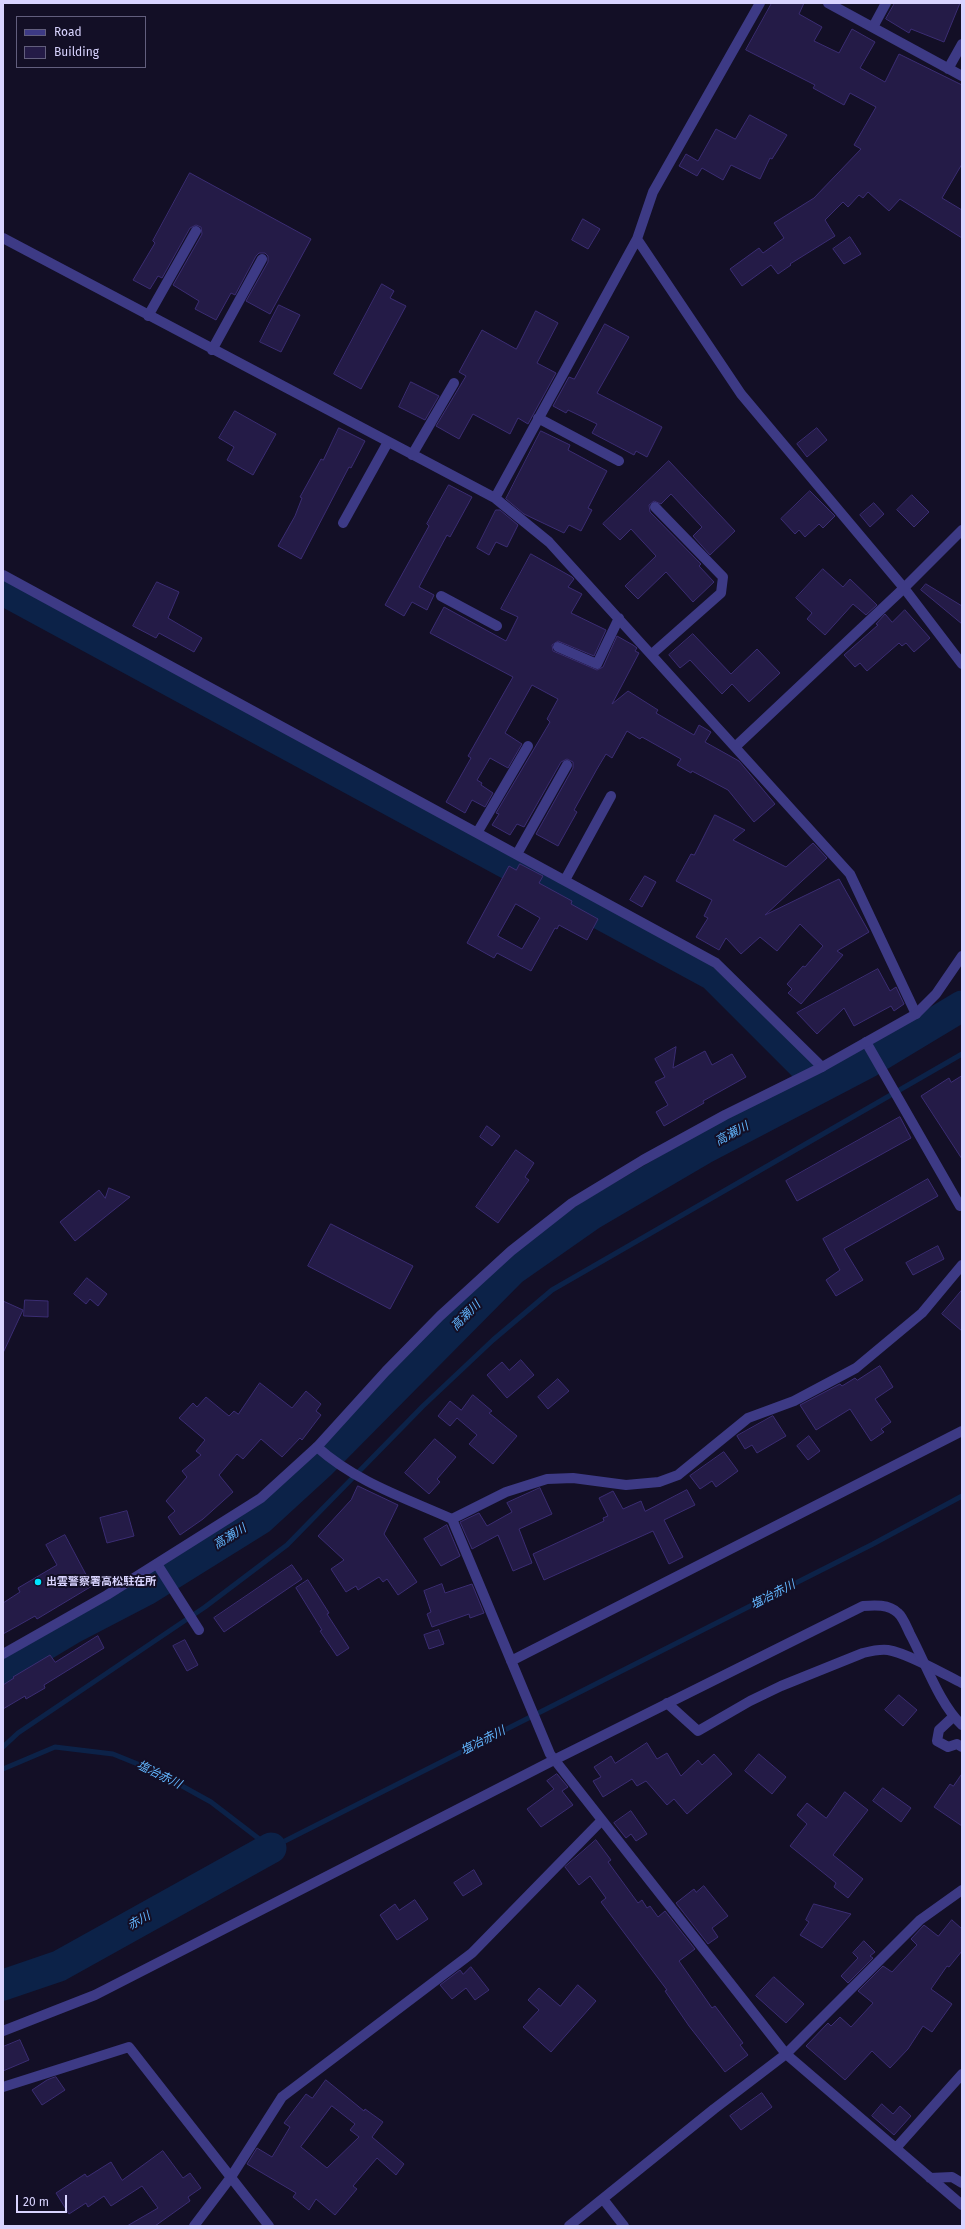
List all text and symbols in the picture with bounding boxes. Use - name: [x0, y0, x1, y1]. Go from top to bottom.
- legend: [16, 16, 146, 68]
- text: Road: [54, 25, 82, 39]
- text: Building: [54, 45, 99, 59]
- water label: 高瀬川: [713, 1119, 751, 1149]
- water label: 高瀬川: [448, 1298, 484, 1334]
- water label: 高瀬川: [211, 1521, 249, 1553]
- place label: 出雲警察署高松駐在所: [46, 1575, 156, 1589]
- marker: 出雲警察署高松駐在所: [33, 1577, 43, 1587]
- water label: 塩冶赤川: [748, 1578, 798, 1612]
- water label: 塩冶赤川: [458, 1724, 508, 1758]
- water label: 塩冶赤川: [134, 1758, 184, 1792]
- water label: 赤川: [125, 1909, 153, 1933]
- scale bar: [18, 2187, 69, 2213]
- text: 20 m: [23, 2195, 49, 2209]

